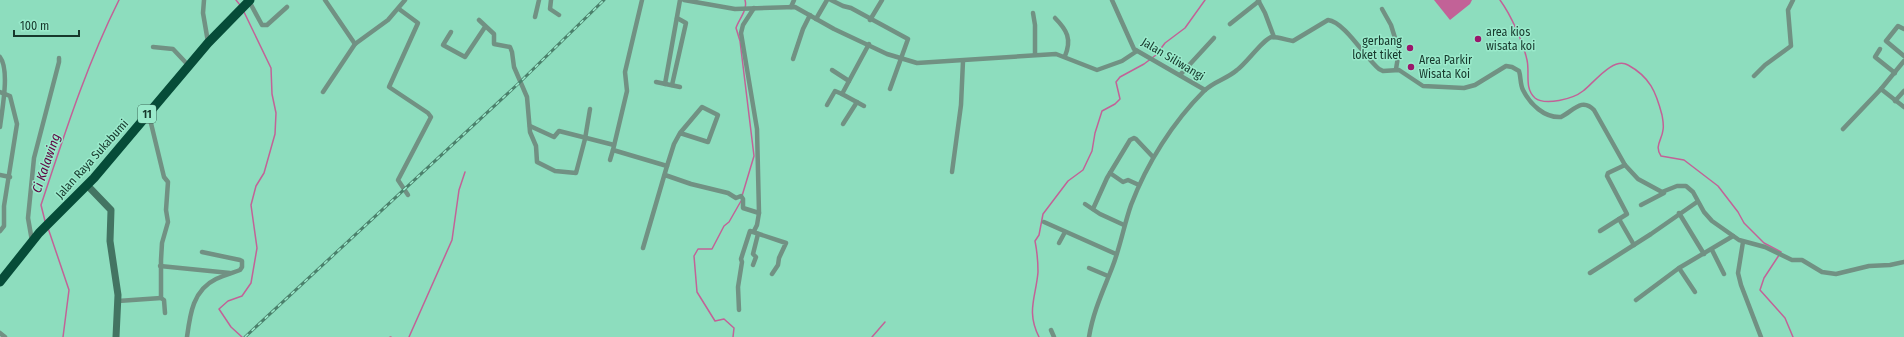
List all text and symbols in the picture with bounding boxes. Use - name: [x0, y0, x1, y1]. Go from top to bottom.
- scale bar: [14, 12, 79, 38]
- text: 100 m: [20, 19, 49, 33]
- place label: area kios wisata koi: [1486, 25, 1535, 53]
- place label: gerbang loket tiket: [1352, 34, 1402, 62]
- marker: area kios wisata koi: [1473, 34, 1483, 44]
- street label: Jalan Siliwangi: [1139, 35, 1207, 83]
- marker: gerbang loket tiket: [1405, 43, 1415, 53]
- place label: Area Parkir Wisata Koi: [1419, 53, 1473, 81]
- marker: Area Parkir Wisata Koi: [1406, 62, 1416, 72]
- road number: 11: [138, 105, 156, 123]
- street label: Jalan Raya Sukabumi: [53, 117, 131, 201]
- water label: Ci Kalawing: [29, 131, 63, 195]

